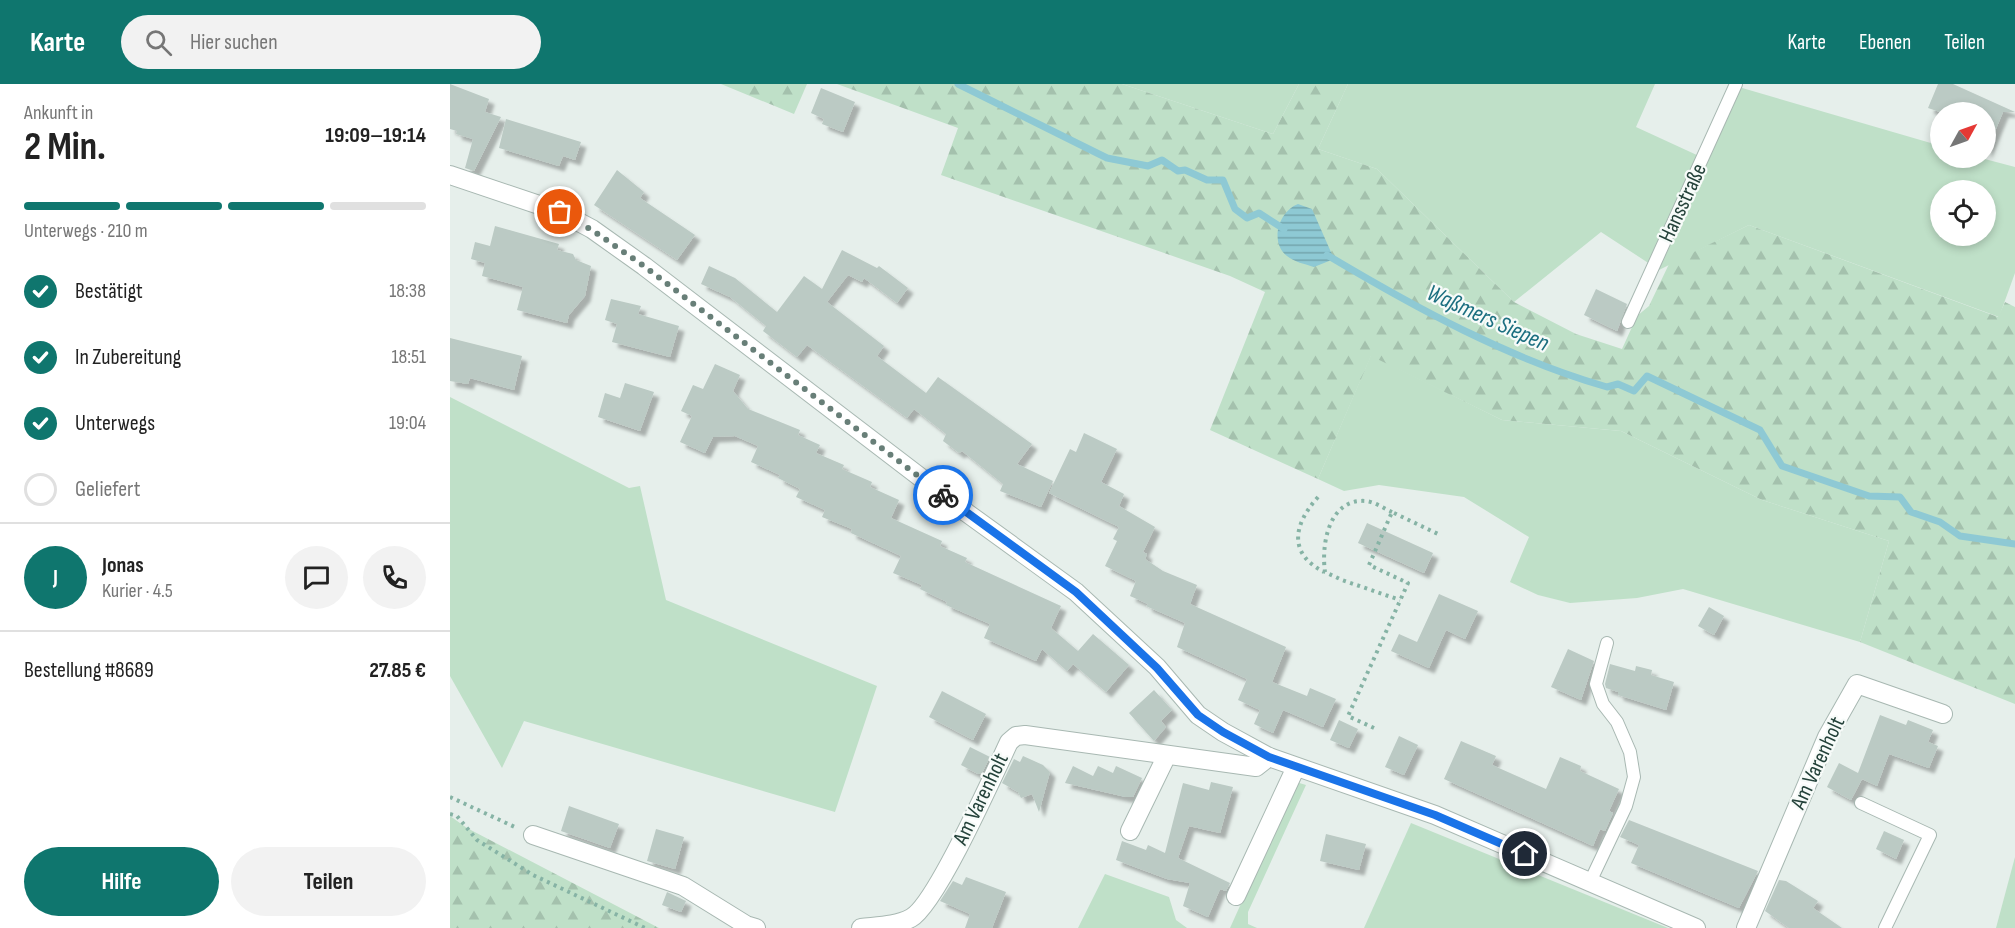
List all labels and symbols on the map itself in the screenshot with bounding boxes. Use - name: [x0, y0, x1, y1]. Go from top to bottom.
- north arrow: [1930, 102, 1996, 168]
- street label: Hansstraße: [1653, 159, 1713, 247]
- pin: [534, 186, 585, 237]
- water label: Waßmers Siepen: [1422, 278, 1554, 358]
- courier: [913, 465, 973, 525]
- street label: Am Varenholt: [1784, 712, 1851, 814]
- street label: Am Varenholt: [947, 748, 1015, 850]
- pin: [1499, 828, 1550, 879]

